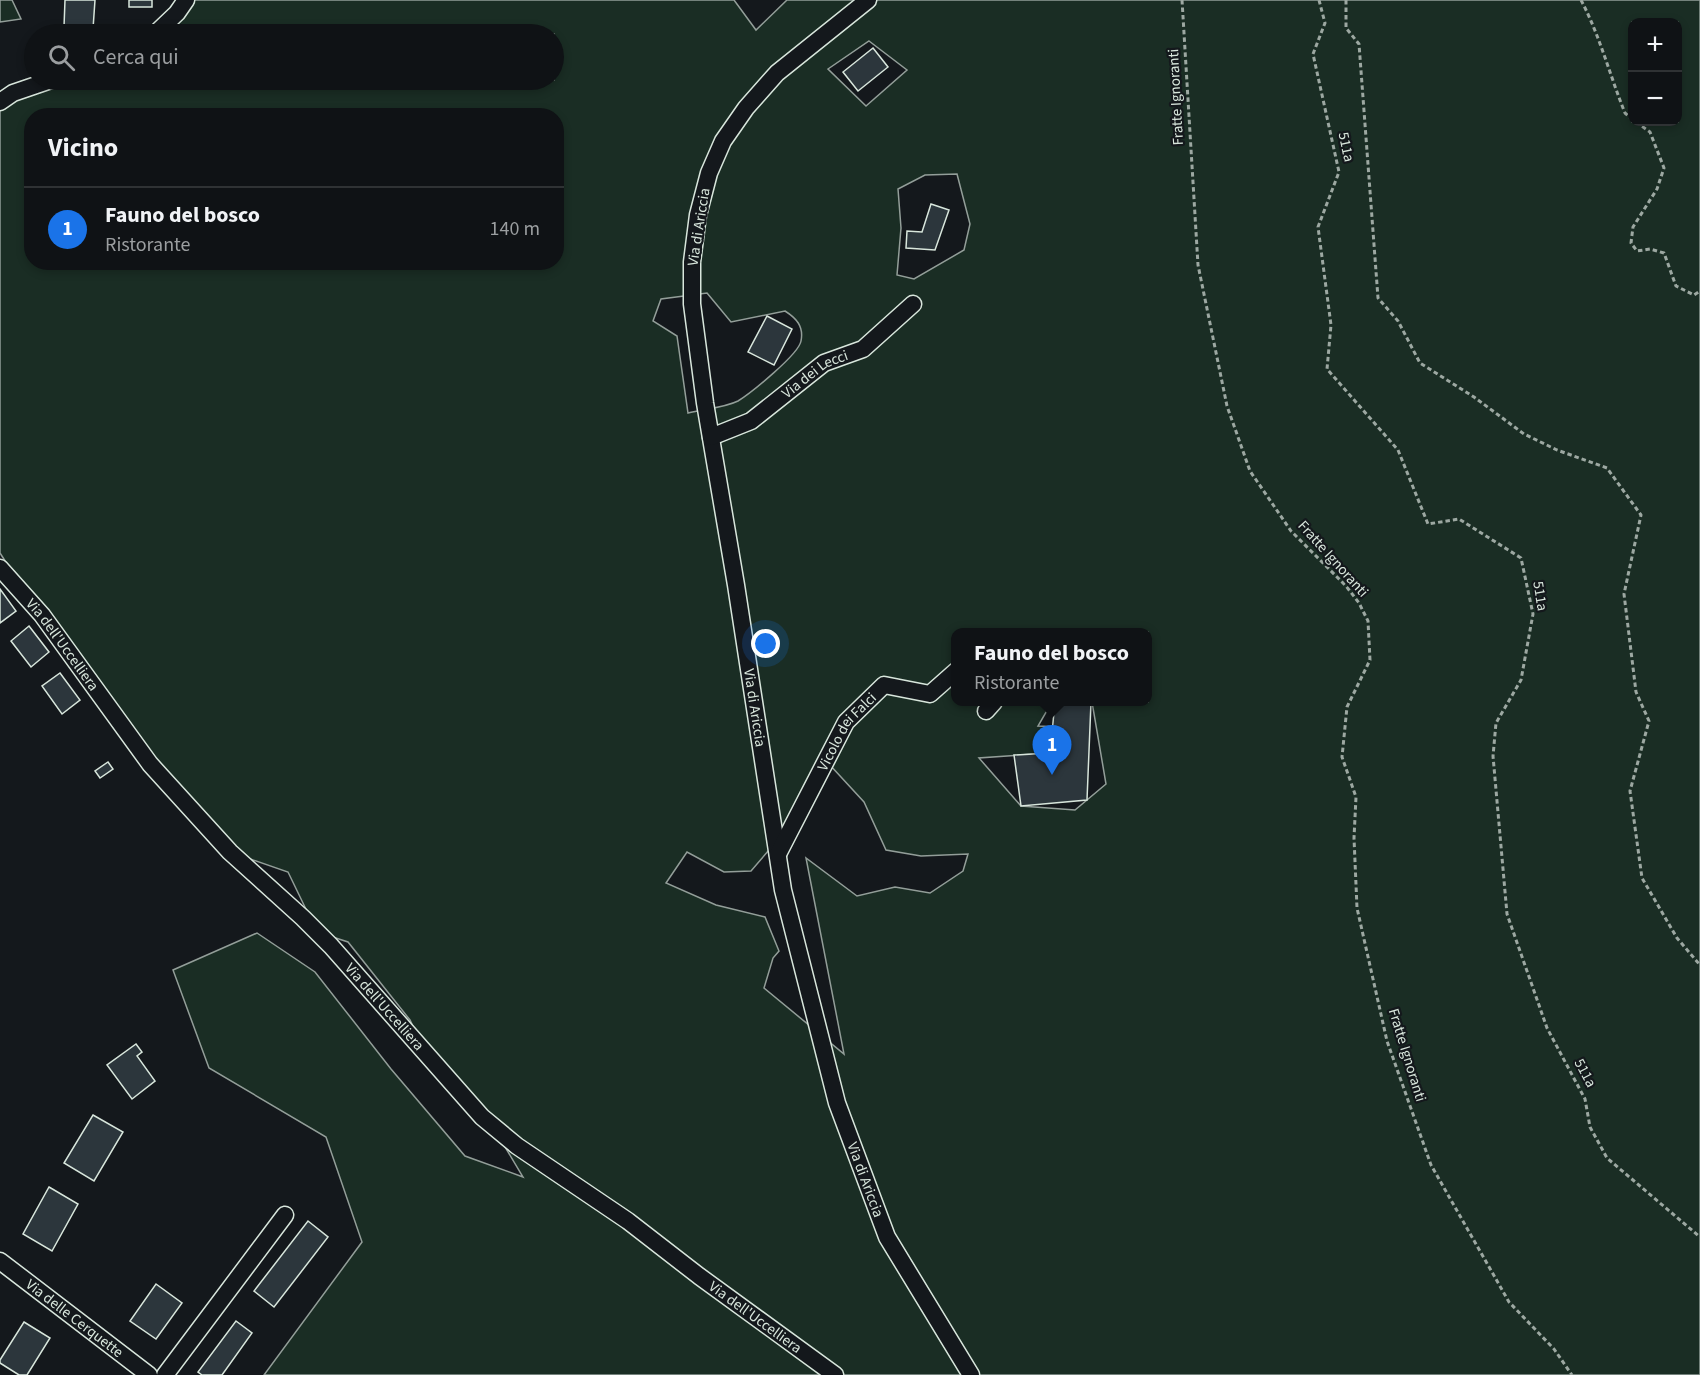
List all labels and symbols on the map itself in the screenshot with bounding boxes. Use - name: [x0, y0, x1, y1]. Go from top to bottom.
- street label: Fratte Ignoranti: [1163, 48, 1189, 146]
- street label: 511a: [1333, 130, 1359, 164]
- street label: Via di Ariccia: [682, 187, 716, 267]
- street label: Via dei Lecci: [777, 345, 851, 403]
- street label: Fratte Ignoranti: [1293, 516, 1373, 602]
- street label: 511a: [1527, 580, 1553, 612]
- street label: Via dell'Uccelliera: [21, 594, 104, 695]
- your location: [751, 629, 780, 658]
- street label: Via di Ariccia: [739, 667, 771, 748]
- street label: Vicolo dei Falci: [812, 687, 881, 775]
- pin: 1: [1032, 726, 1072, 775]
- street label: Via dell'Uccelliera: [340, 958, 429, 1055]
- street label: Fratte Ignoranti: [1383, 1006, 1431, 1104]
- street label: 511a: [1569, 1055, 1601, 1091]
- street label: Via di Ariccia: [842, 1139, 889, 1220]
- street label: Via delle Cerquette: [21, 1274, 128, 1362]
- street label: Via dell'Uccelliera: [704, 1276, 806, 1358]

